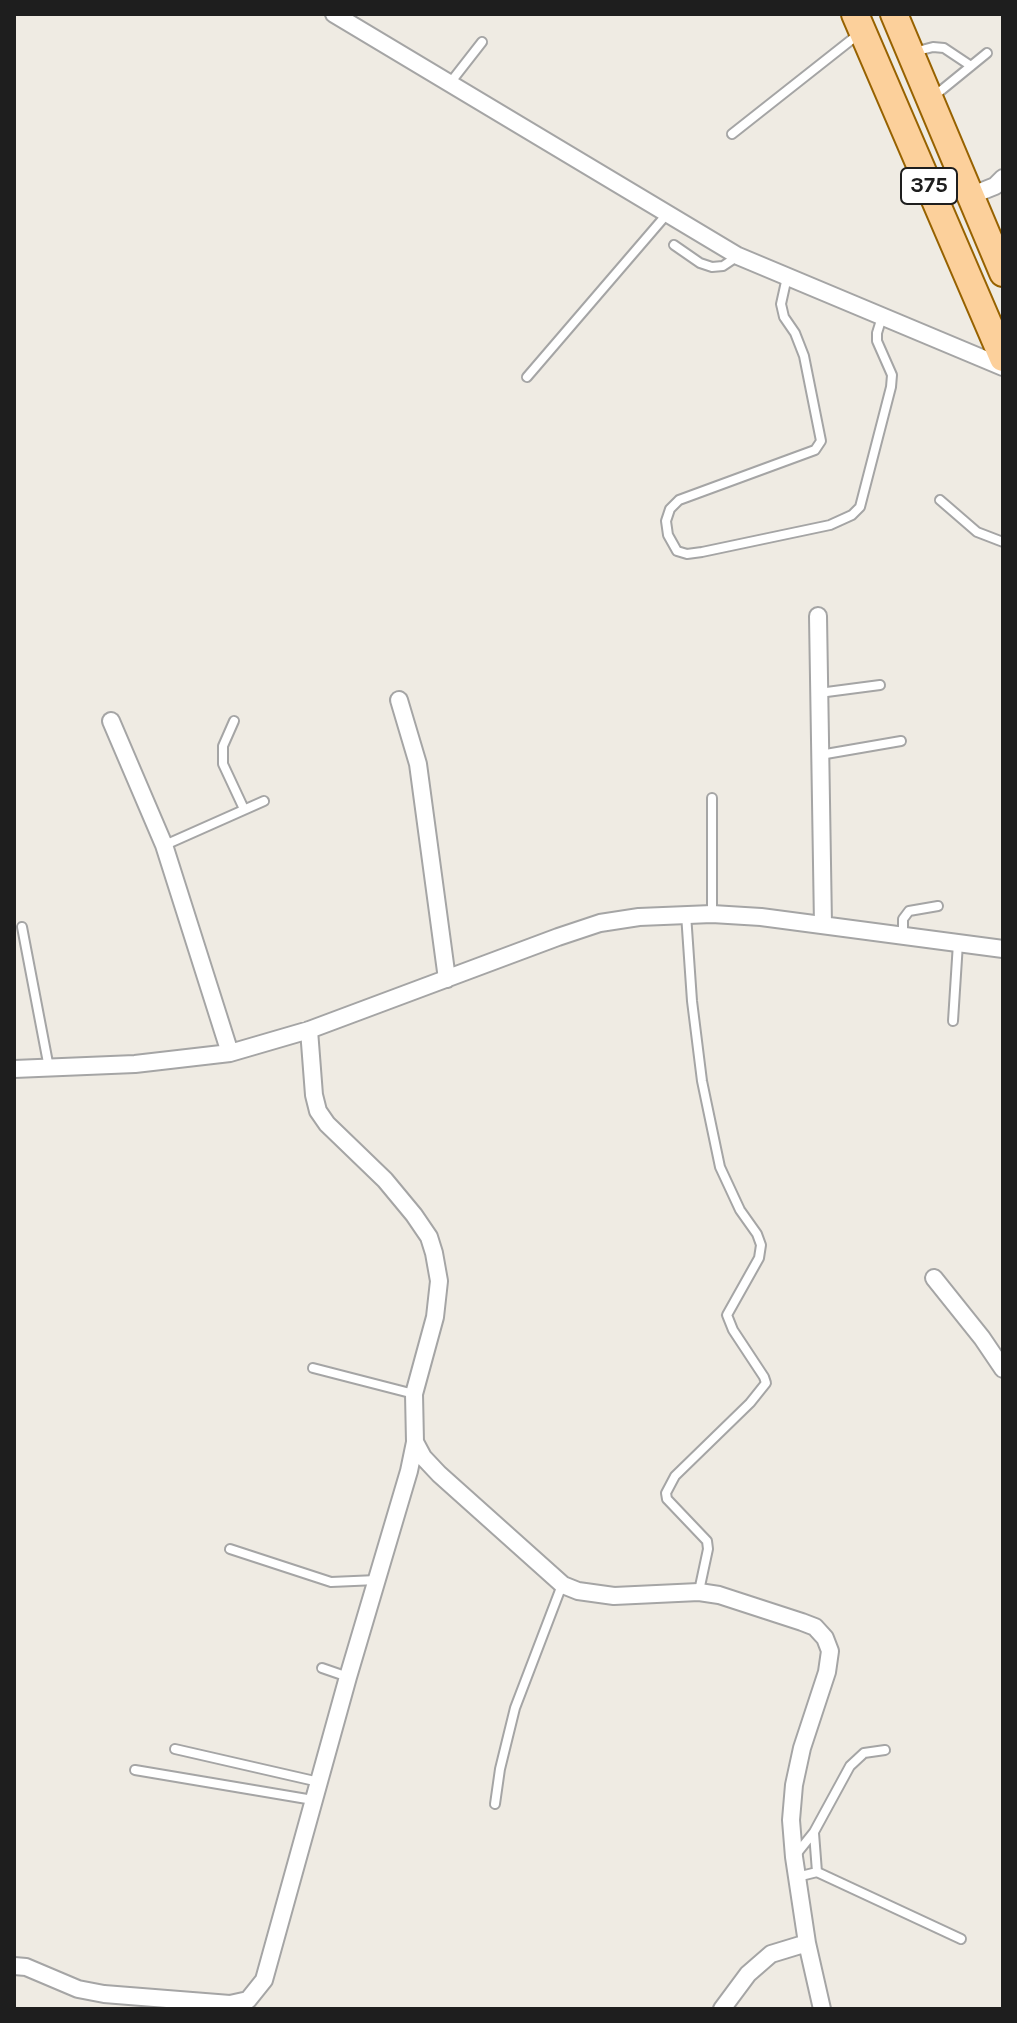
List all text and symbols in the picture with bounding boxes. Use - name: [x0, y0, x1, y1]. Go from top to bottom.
- road number: 375: [901, 168, 957, 204]

